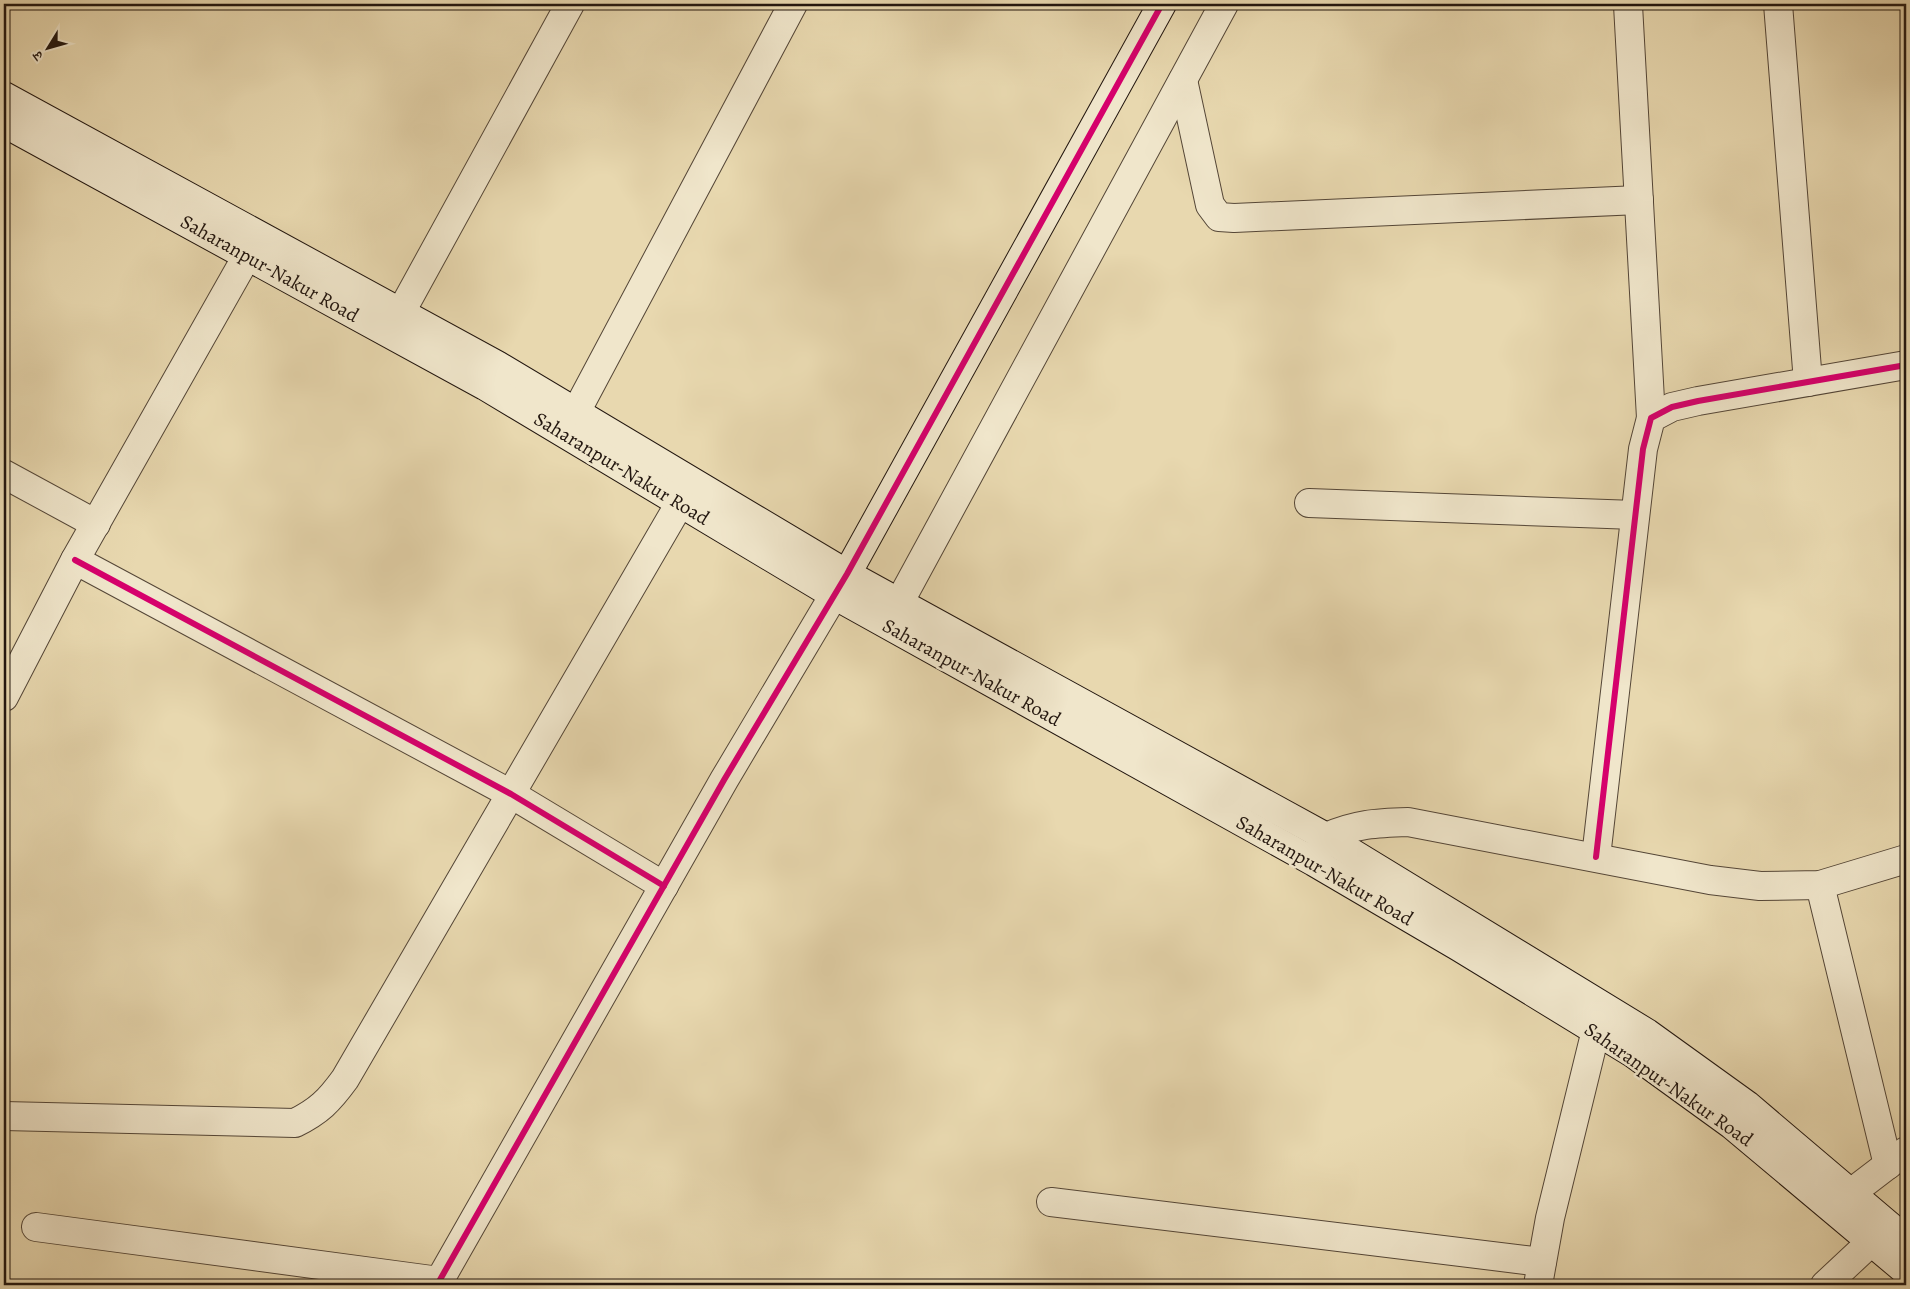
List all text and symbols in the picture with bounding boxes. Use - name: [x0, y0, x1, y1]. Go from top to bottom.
- north arrow: [22, 22, 72, 72]
- text: उ: [28, 46, 48, 65]
- street label: Saharanpur-Nakur Road: [176, 208, 364, 329]
- street label: Saharanpur-Nakur Road: [529, 405, 715, 532]
- street label: Saharanpur-Nakur Road: [878, 612, 1066, 733]
- street label: Saharanpur-Nakur Road: [1231, 809, 1418, 932]
- street label: Saharanpur-Nakur Road: [1579, 1016, 1759, 1153]

